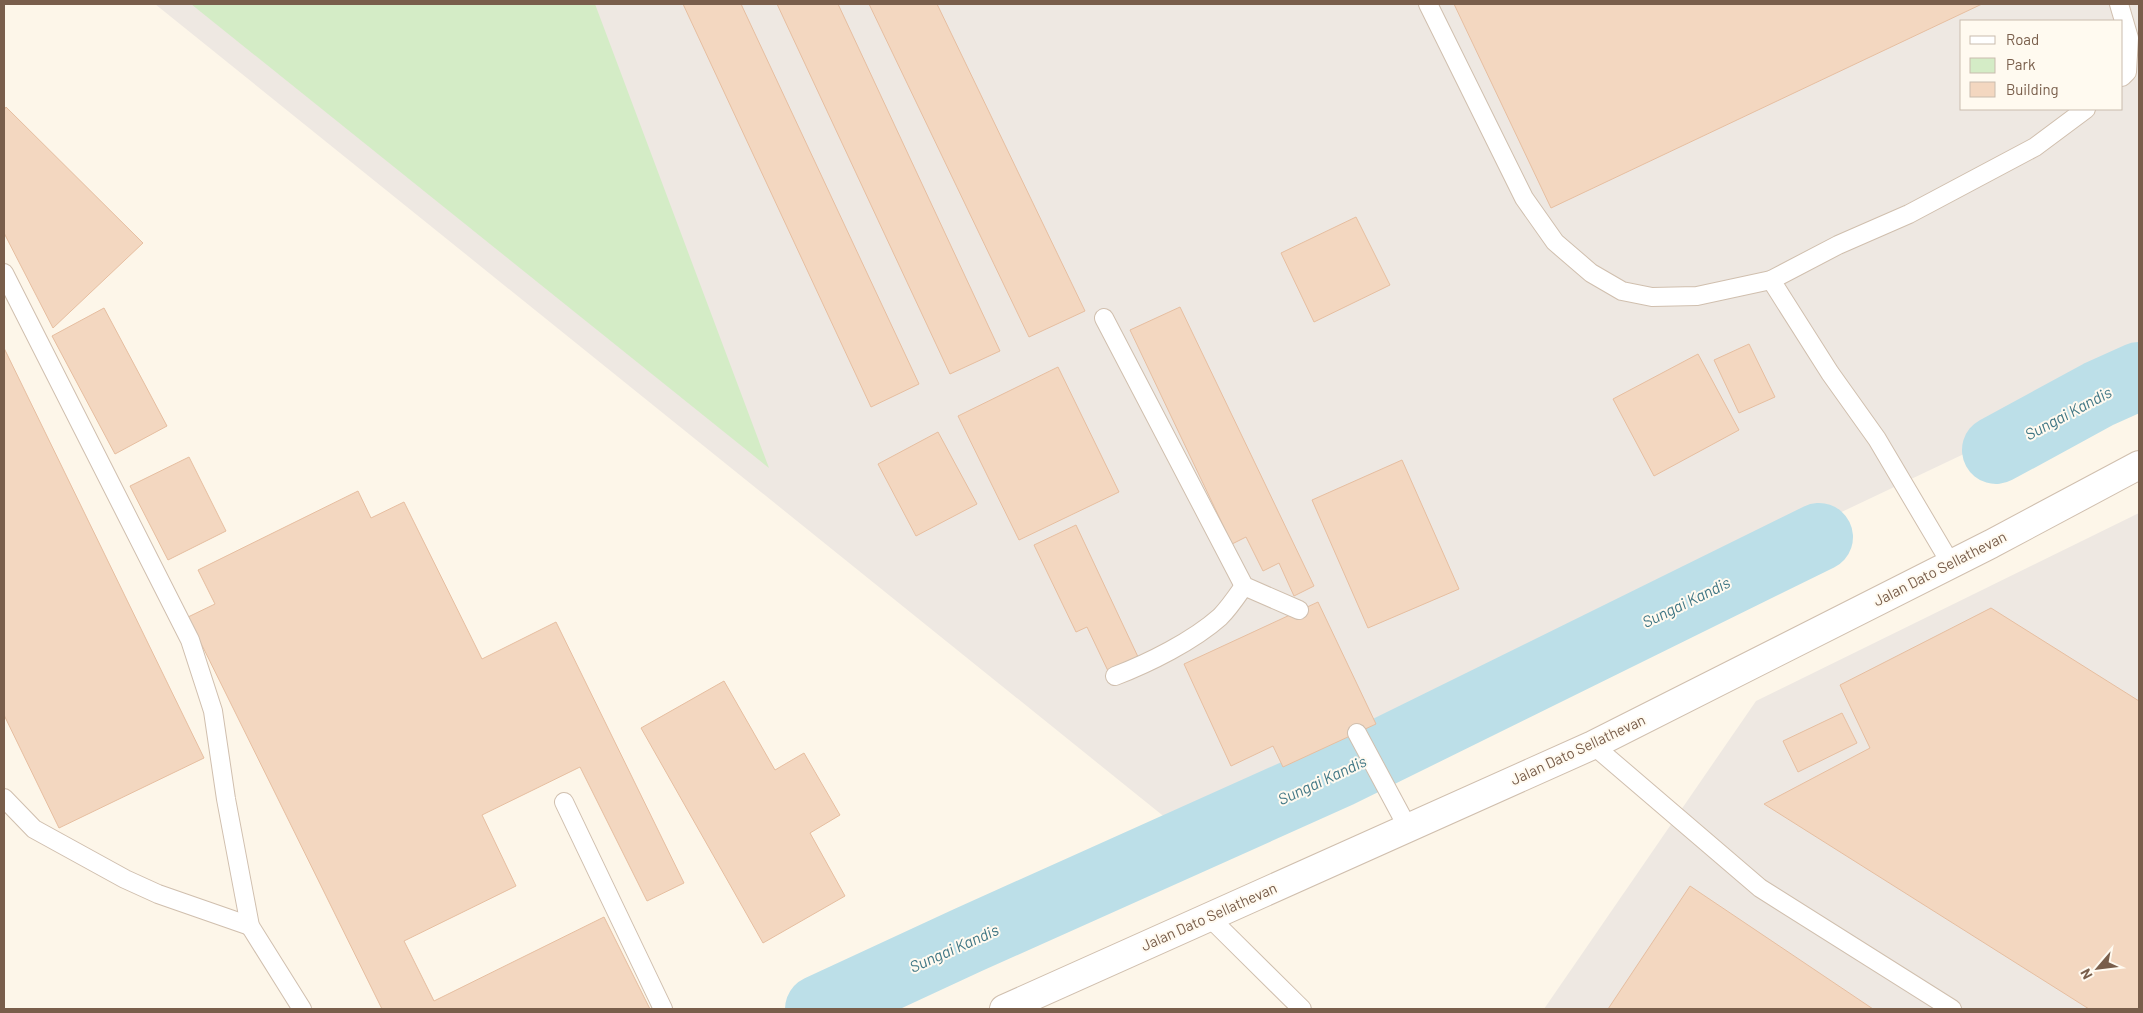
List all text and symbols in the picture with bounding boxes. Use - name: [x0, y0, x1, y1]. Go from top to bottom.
- legend: [1960, 20, 2123, 110]
- text: Road: [2006, 30, 2039, 48]
- text: Park: [2006, 55, 2036, 73]
- text: Building: [2006, 80, 2059, 98]
- water label: Sungai Kandis: [2021, 382, 2115, 443]
- street label: Jalan Dato Sellathevan: [1870, 527, 2009, 609]
- water label: Sungai Kandis: [1639, 572, 1733, 631]
- street label: Jalan Dato Sellathevan: [1507, 710, 1648, 788]
- water label: Sungai Kandis: [1274, 751, 1370, 808]
- street label: Jalan Dato Sellathevan: [1138, 878, 1279, 954]
- water label: Sungai Kandis: [906, 919, 1002, 976]
- north arrow: [2073, 943, 2123, 993]
- text: N: [2076, 966, 2096, 982]

